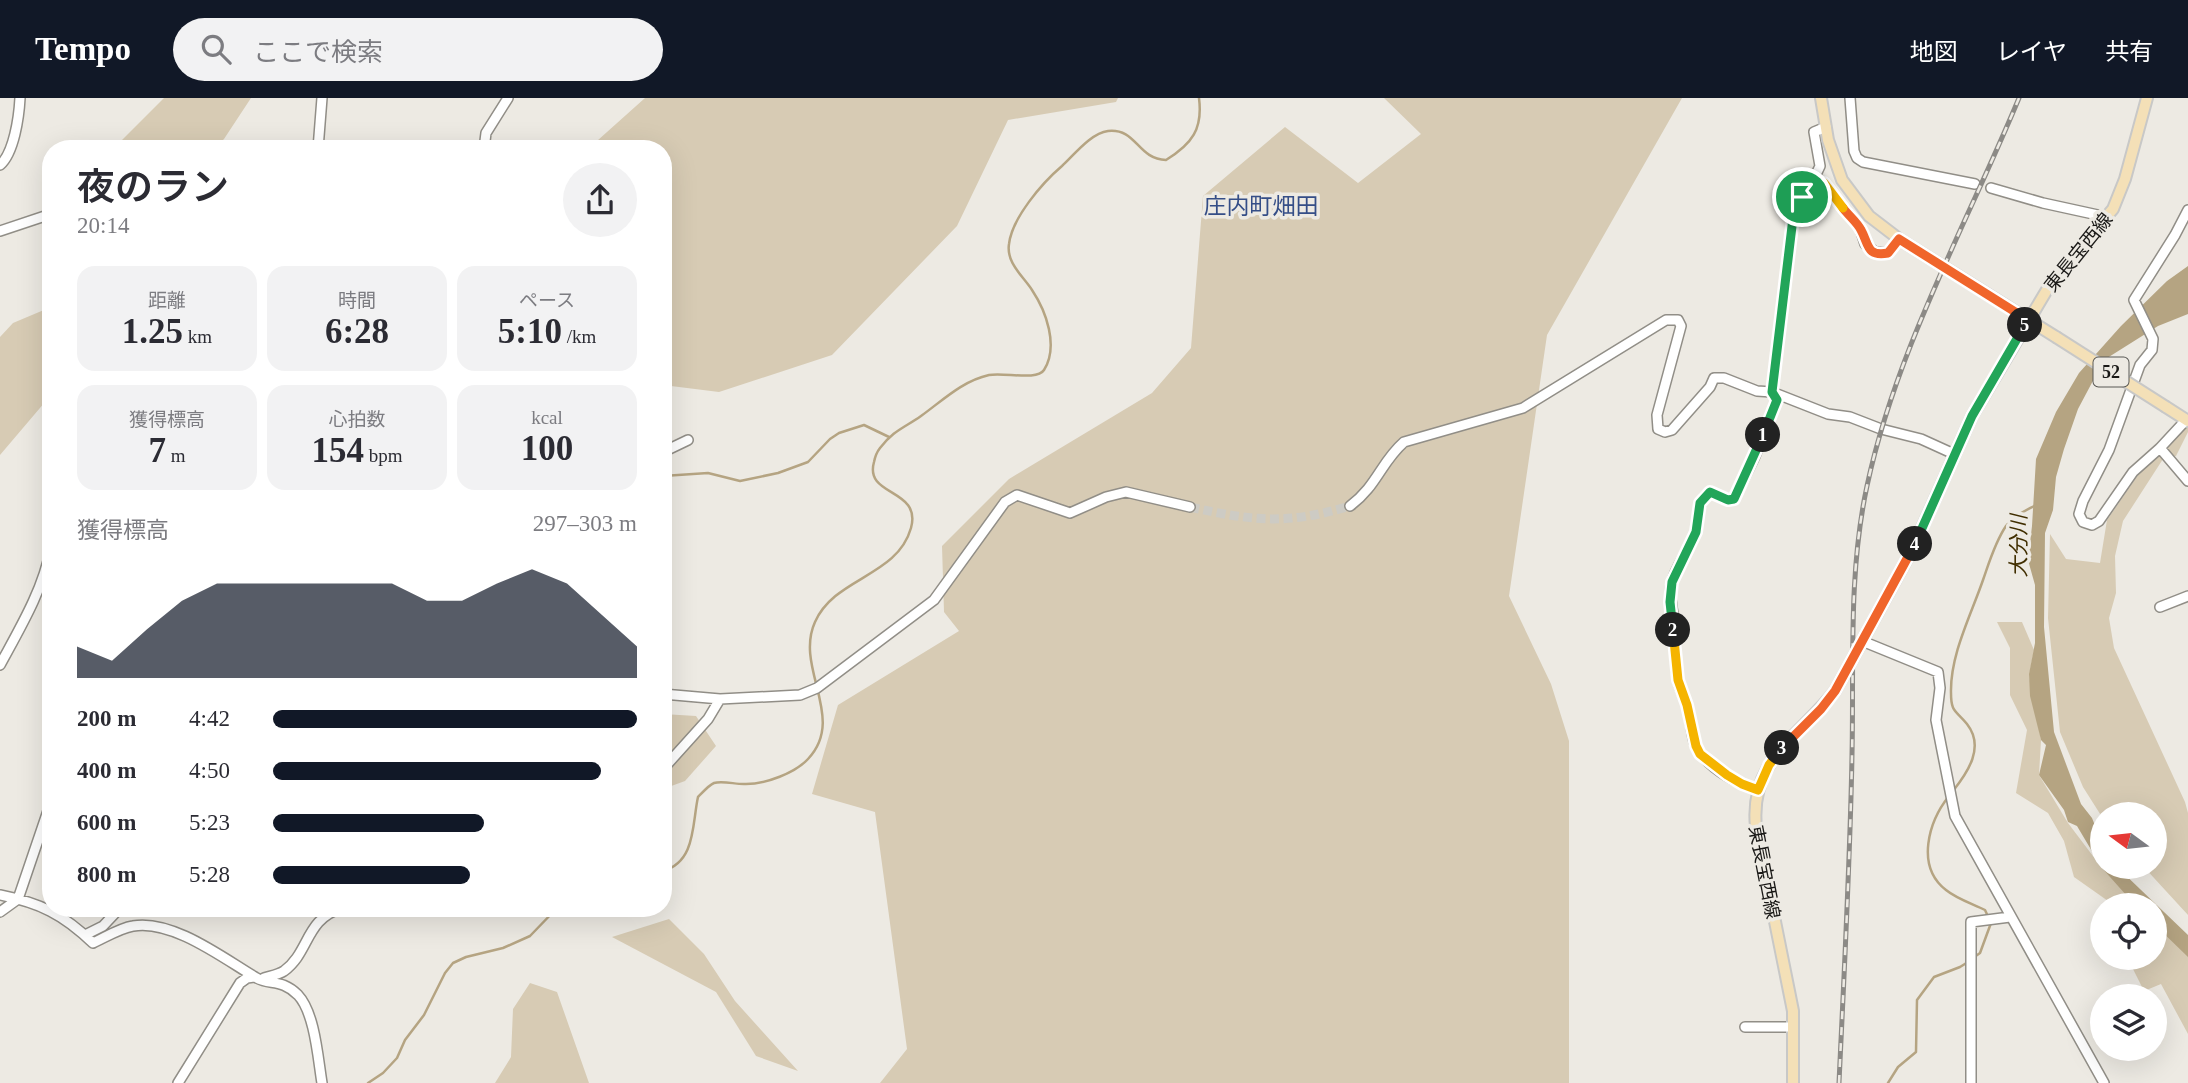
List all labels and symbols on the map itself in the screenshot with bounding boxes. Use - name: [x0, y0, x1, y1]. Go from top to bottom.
- pin: [1772, 167, 1832, 227]
- district label: 庄内町畑田: [1204, 194, 1319, 219]
- street label: 東長宝西線: [2040, 209, 2116, 296]
- pin: 5: [2008, 308, 2042, 342]
- road number: 52: [2094, 358, 2128, 386]
- pin: 1: [1746, 418, 1780, 452]
- water label: 大分川: [2007, 513, 2031, 578]
- pin: 4: [1898, 526, 1932, 562]
- pin: 2: [1656, 612, 1690, 648]
- pin: 3: [1764, 730, 1800, 766]
- north arrow: [2090, 802, 2166, 878]
- street label: 東長宝西線: [1745, 823, 1784, 921]

